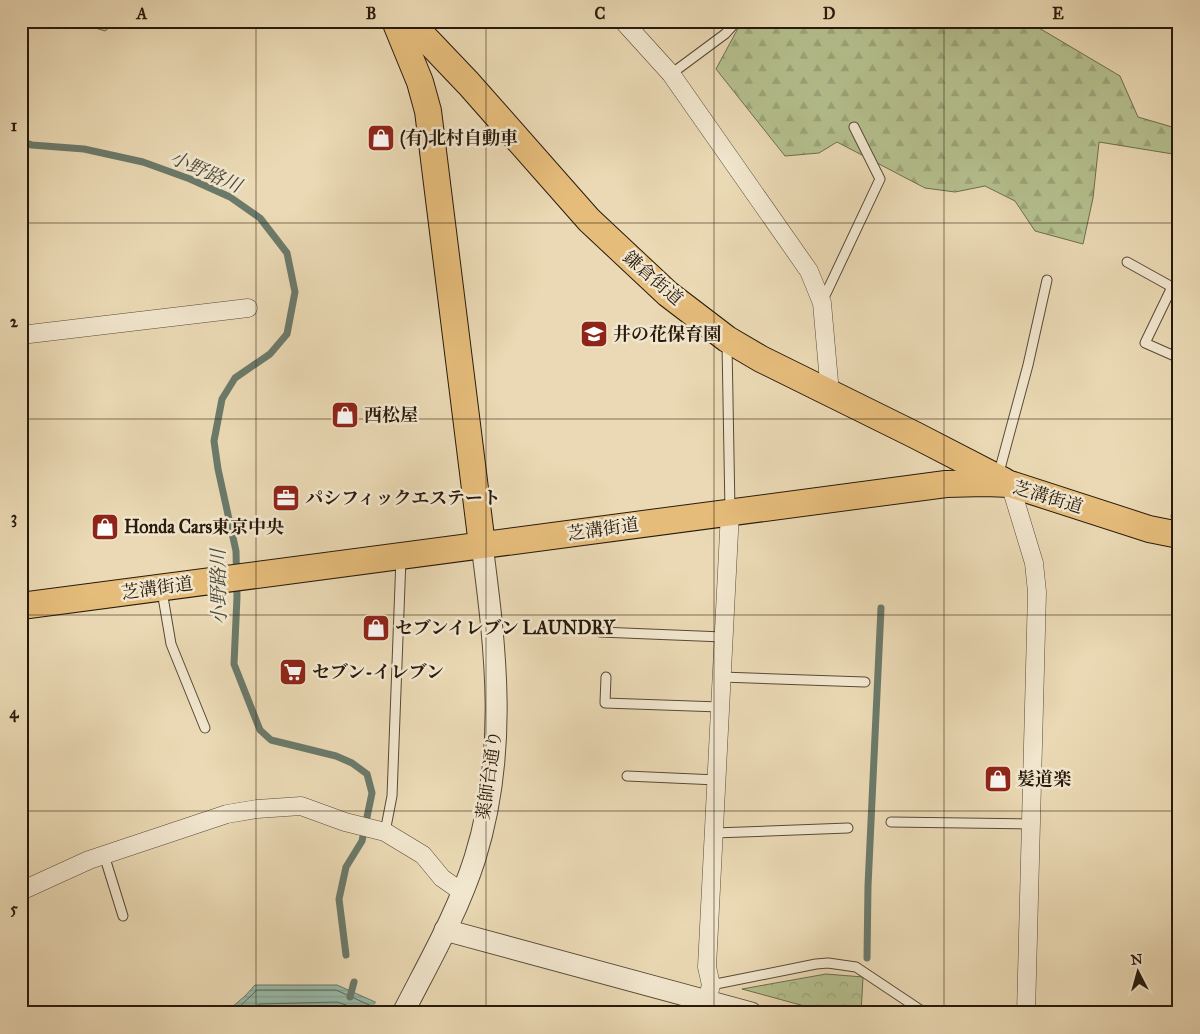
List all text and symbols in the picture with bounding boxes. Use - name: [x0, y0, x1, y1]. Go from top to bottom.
- text: A: [136, 4, 148, 23]
- text: B: [366, 4, 376, 23]
- text: C: [595, 4, 606, 23]
- text: D: [823, 4, 836, 23]
- text: E: [1052, 4, 1064, 23]
- text: 1: [11, 116, 18, 135]
- shop icon: (有)北村自動車: [366, 123, 396, 153]
- place label: (有)北村自動車: [400, 127, 518, 150]
- water label: 小野路川: [166, 145, 247, 198]
- street label: 鎌倉街道: [619, 246, 687, 310]
- text: 2: [10, 312, 19, 331]
- school or university icon: 井の花保育園: [579, 319, 609, 349]
- place label: 井の花保育園: [613, 323, 721, 345]
- shop icon: 西松屋: [330, 400, 360, 430]
- place label: 西松屋: [364, 404, 418, 426]
- street label: 芝溝街道: [1010, 476, 1086, 518]
- office icon: パシフィックエステート: [271, 483, 301, 513]
- place label: パシフィックエステート: [305, 487, 501, 509]
- text: 3: [11, 508, 17, 528]
- shop icon: Honda Cars東京中央: [90, 512, 120, 542]
- street label: 芝溝街道: [566, 513, 640, 545]
- place label: Honda Cars東京中央: [124, 516, 284, 538]
- water label: 小野路川: [206, 547, 231, 625]
- street label: 芝溝街道: [120, 572, 194, 604]
- shop icon: セブンイレブン LAUNDRY: [361, 613, 391, 643]
- place label: セブンイレブン LAUNDRY: [395, 617, 617, 639]
- supermarket icon: セブン-イレブン: [278, 657, 308, 687]
- place label: セブン-イレブン: [312, 661, 444, 683]
- text: 4: [10, 703, 20, 723]
- street label: 薬師台通り: [472, 729, 506, 821]
- shop icon: 髪道楽: [983, 764, 1013, 794]
- place label: 髪道楽: [1017, 768, 1071, 790]
- text: 5: [10, 899, 18, 918]
- north arrow: [1112, 946, 1162, 996]
- text: N: [1130, 950, 1144, 969]

